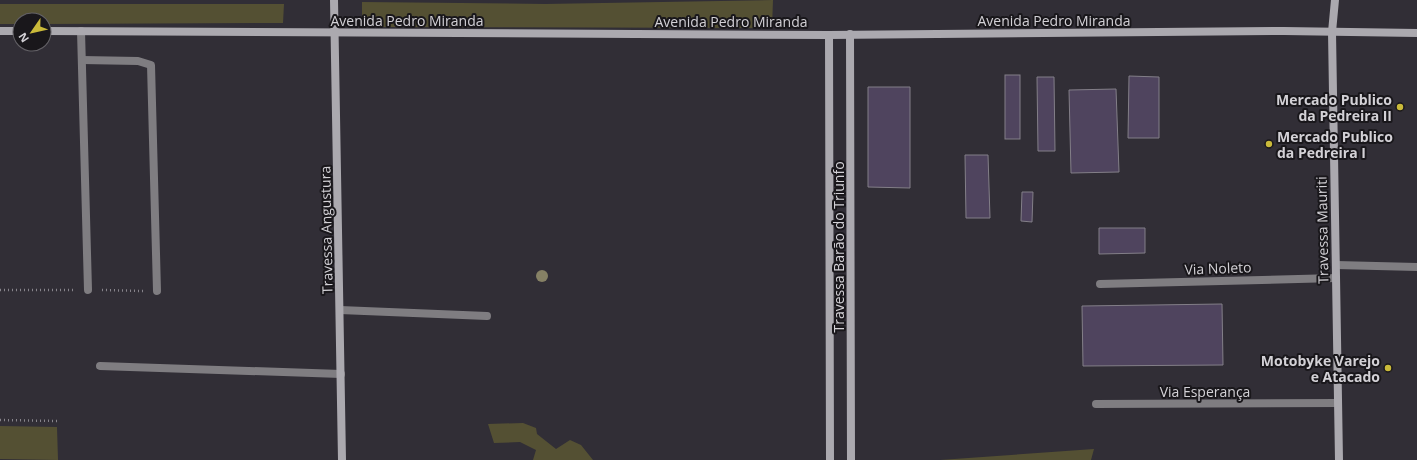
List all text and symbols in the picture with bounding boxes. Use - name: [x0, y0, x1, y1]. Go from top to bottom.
- street label: Avenida Pedro Miranda: [331, 11, 484, 30]
- street label: Avenida Pedro Miranda: [978, 11, 1131, 30]
- north arrow: [12, 12, 52, 52]
- street label: Avenida Pedro Miranda: [655, 12, 808, 31]
- text: N: [15, 30, 32, 46]
- place label: Mercado Publico da Pedreira II: [1276, 90, 1392, 125]
- marker: Mercado Publico da Pedreira II: [1395, 102, 1405, 112]
- place label: Mercado Publico da Pedreira I: [1277, 127, 1393, 162]
- marker: Mercado Publico da Pedreira I: [1264, 139, 1274, 149]
- street label: Travessa Barão do Triunfo: [829, 161, 848, 333]
- street label: Travessa Angustura: [315, 166, 337, 294]
- street label: Travessa Mauriti: [1312, 176, 1332, 284]
- street label: Via Noleto: [1184, 257, 1252, 279]
- place label: Motobyke Varejo e Atacado: [1261, 351, 1380, 386]
- marker: Motobyke Varejo e Atacado: [1383, 363, 1393, 373]
- street label: Via Esperança: [1160, 382, 1250, 401]

